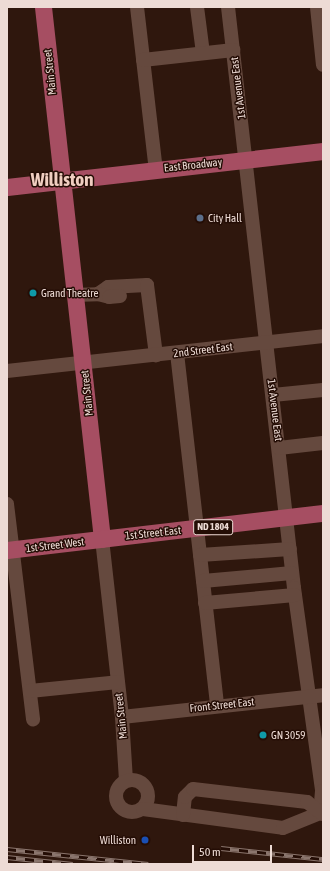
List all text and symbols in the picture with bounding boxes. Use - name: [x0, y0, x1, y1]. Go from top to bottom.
- street label: Main Street: [41, 48, 59, 96]
- street label: 1st Avenue East: [228, 56, 248, 120]
- street label: East Broadway: [163, 155, 223, 175]
- district label: Williston: [31, 169, 93, 191]
- place label: City Hall: [208, 211, 242, 225]
- marker: City Hall: [195, 213, 205, 223]
- place label: Grand Theatre: [41, 286, 98, 300]
- marker: Grand Theatre: [28, 288, 38, 298]
- street label: 2nd Street East: [173, 340, 233, 360]
- street label: Main Street: [78, 369, 96, 417]
- street label: 1st Avenue East: [265, 378, 285, 442]
- road number: ND 1804: [193, 519, 233, 535]
- street label: 1st Street East: [124, 523, 182, 543]
- street label: 1st Street West: [25, 535, 85, 555]
- street label: Main Street: [112, 692, 130, 740]
- street label: Front Street East: [189, 695, 255, 715]
- place label: GN 3059: [271, 728, 306, 742]
- marker: GN 3059: [258, 730, 268, 740]
- place label: Williston: [100, 833, 136, 847]
- marker: Williston: [139, 834, 151, 846]
- scale bar: [194, 837, 274, 863]
- text: 50 m: [199, 845, 221, 859]

